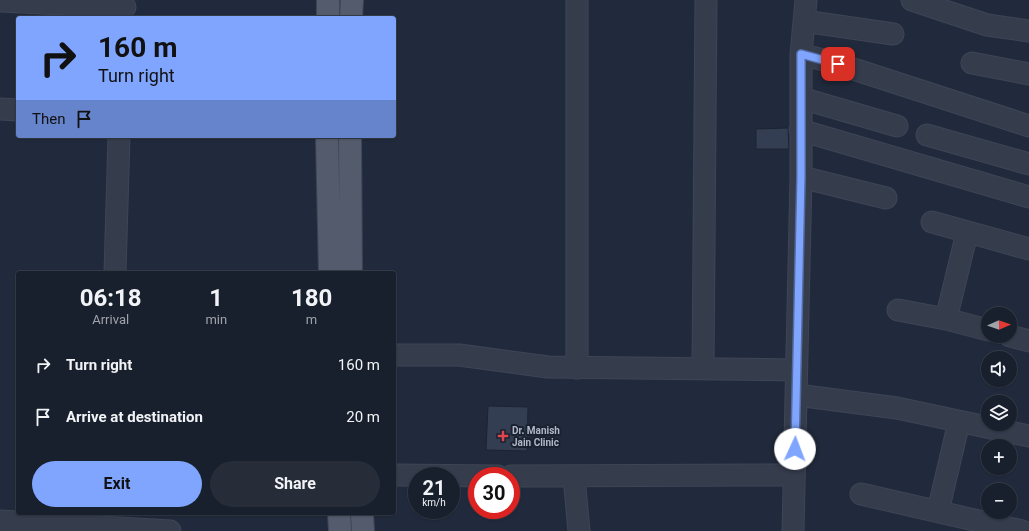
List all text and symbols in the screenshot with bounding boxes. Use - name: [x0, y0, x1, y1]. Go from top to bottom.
- text: 160 m: [98, 31, 177, 64]
- icon: right: [32, 32, 84, 84]
- pin: [821, 47, 855, 81]
- icon: arrive: [827, 53, 849, 75]
- text: Turn right: [98, 65, 175, 86]
- icon: arrive: [73, 108, 95, 130]
- text: Then: [32, 110, 65, 128]
- text: 06:18: [80, 284, 142, 312]
- text: 1: [209, 284, 223, 312]
- text: 180: [291, 284, 332, 312]
- north arrow: [981, 307, 1017, 343]
- map controls: [981, 307, 1017, 519]
- text: Arrival: [92, 312, 129, 327]
- text: min: [205, 312, 227, 327]
- text: m: [306, 312, 317, 327]
- button: sound: [981, 351, 1017, 387]
- icon: right: [32, 354, 54, 376]
- text: Turn right: [66, 356, 132, 374]
- text: 160 m: [338, 356, 380, 374]
- button: layers: [981, 395, 1017, 431]
- icon: arrive: [32, 406, 54, 428]
- text: Arrive at destination: [66, 408, 203, 426]
- text: 20 m: [346, 408, 380, 426]
- place label: Dr. Manish Jain Clinic: [512, 425, 560, 448]
- position arrow: [774, 428, 816, 470]
- marker: Dr. Manish Jain Clinic: [497, 430, 509, 442]
- button: +: [981, 439, 1017, 475]
- button: Exit: [32, 461, 202, 507]
- button: Share: [210, 461, 380, 507]
- speed limit sign: 30: [468, 467, 520, 519]
- text: 21: [423, 476, 445, 500]
- button: −: [981, 483, 1017, 519]
- text: km/h: [422, 497, 446, 508]

